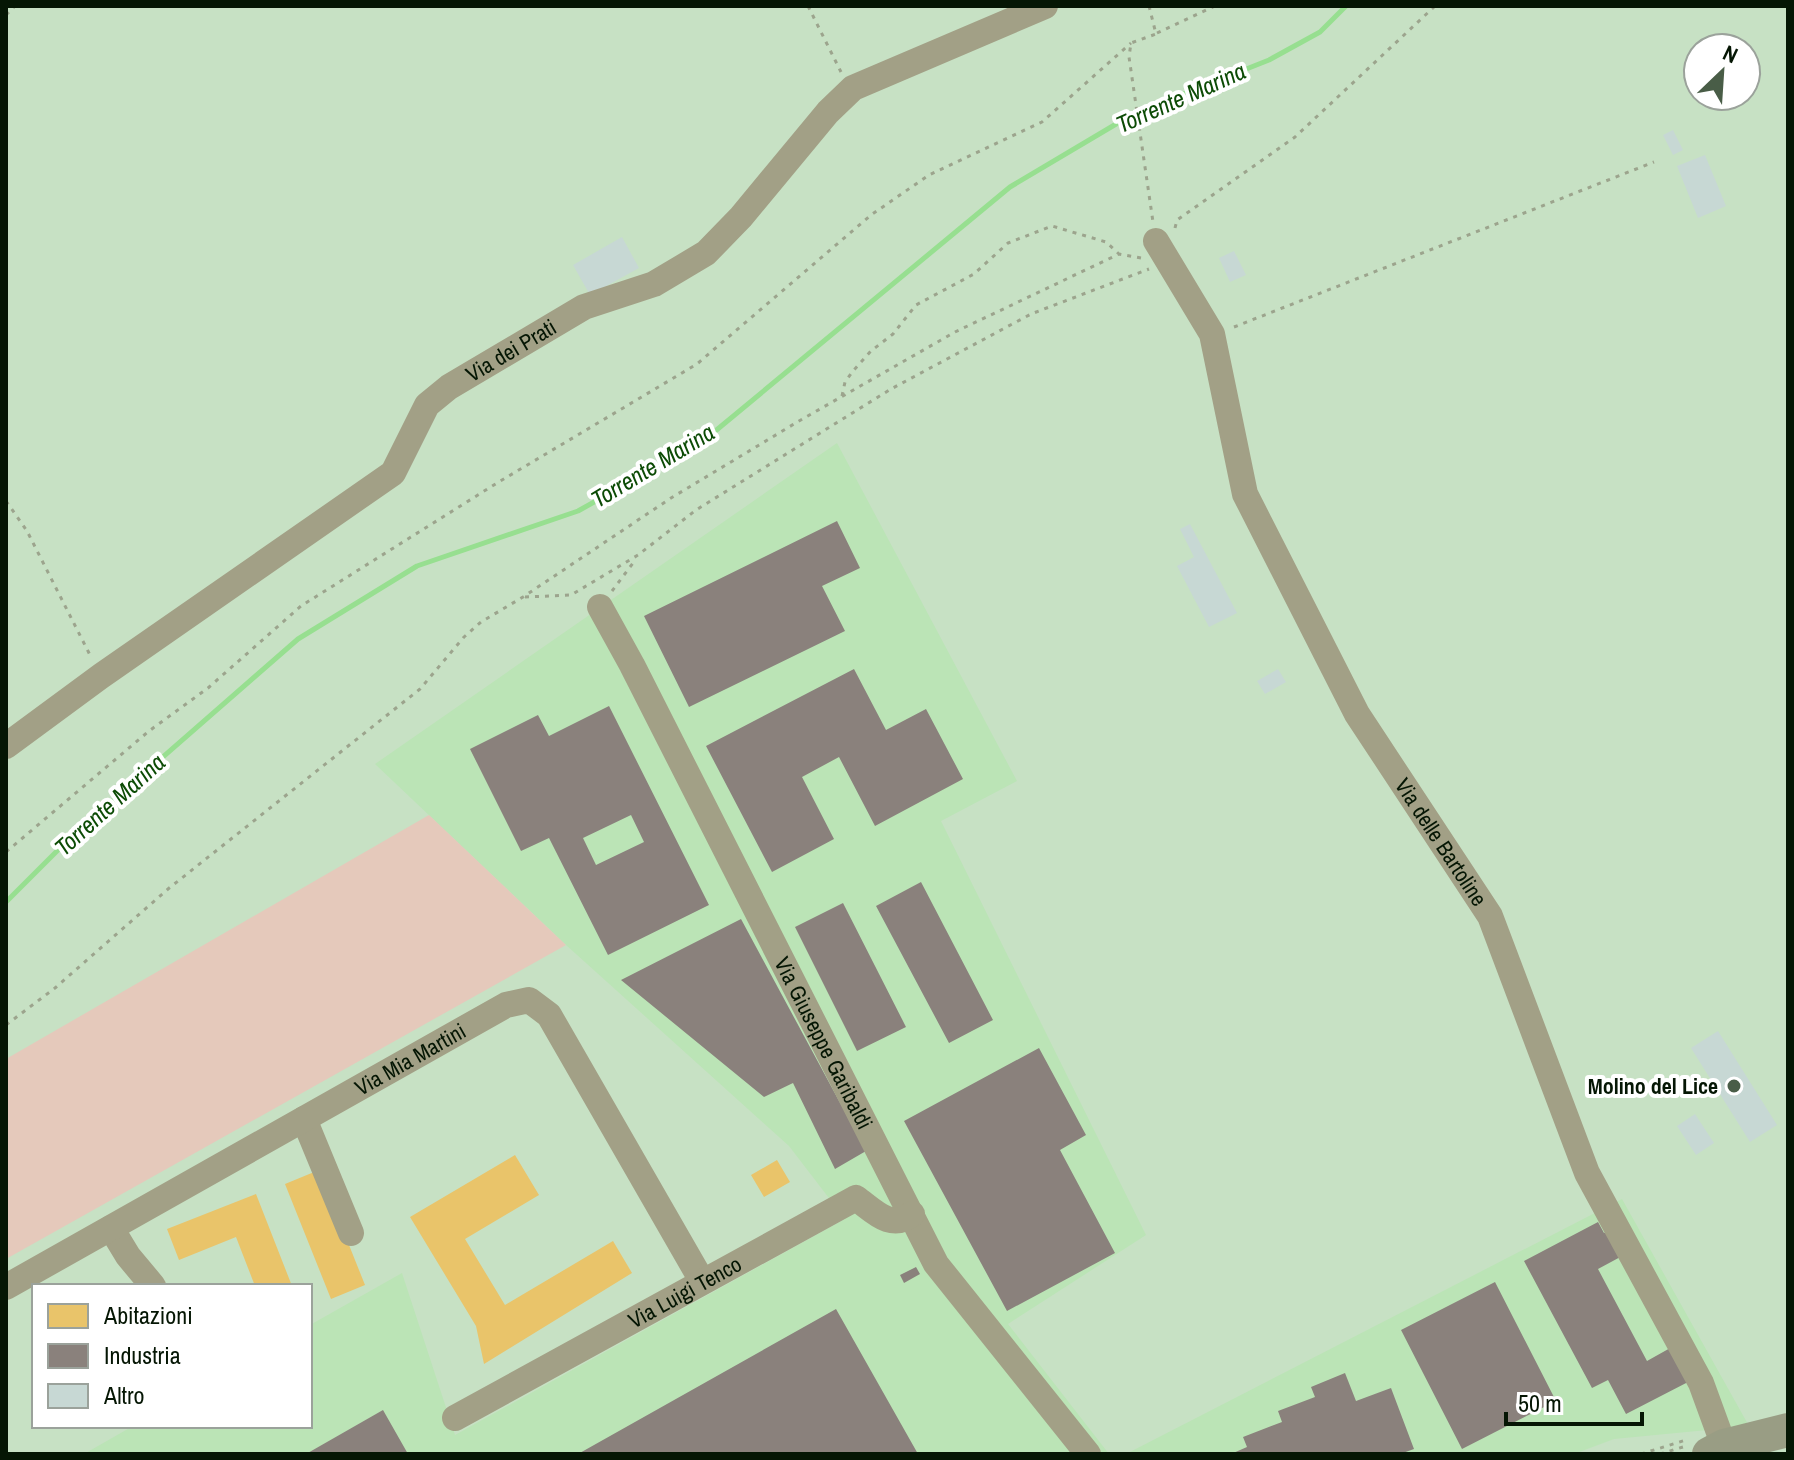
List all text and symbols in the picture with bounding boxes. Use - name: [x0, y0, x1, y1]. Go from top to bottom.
- north arrow: [1682, 32, 1762, 112]
- text: N: [1718, 38, 1743, 70]
- water label: Torrente Marina: [1111, 54, 1250, 140]
- street label: Via dei Prati: [460, 312, 562, 389]
- water label: Torrente Marina: [585, 416, 720, 515]
- water label: Torrente Marina: [47, 746, 172, 862]
- street label: Via delle Bartoline: [1388, 772, 1494, 912]
- street label: Via Giuseppe Garibaldi: [768, 952, 880, 1134]
- street label: Via Mia Martini: [349, 1016, 471, 1102]
- place label: Molino del Lice: [1588, 1071, 1718, 1101]
- marker: Molino del Lice: [1725, 1077, 1743, 1095]
- street label: Via Luigi Tenco: [623, 1249, 747, 1335]
- legend: [32, 1284, 312, 1428]
- text: Abitazioni: [103, 1299, 193, 1331]
- text: Industria: [104, 1339, 181, 1371]
- scale bar: [1506, 1376, 1642, 1426]
- text: Altro: [103, 1379, 144, 1411]
- text: 50 m: [1518, 1387, 1562, 1419]

